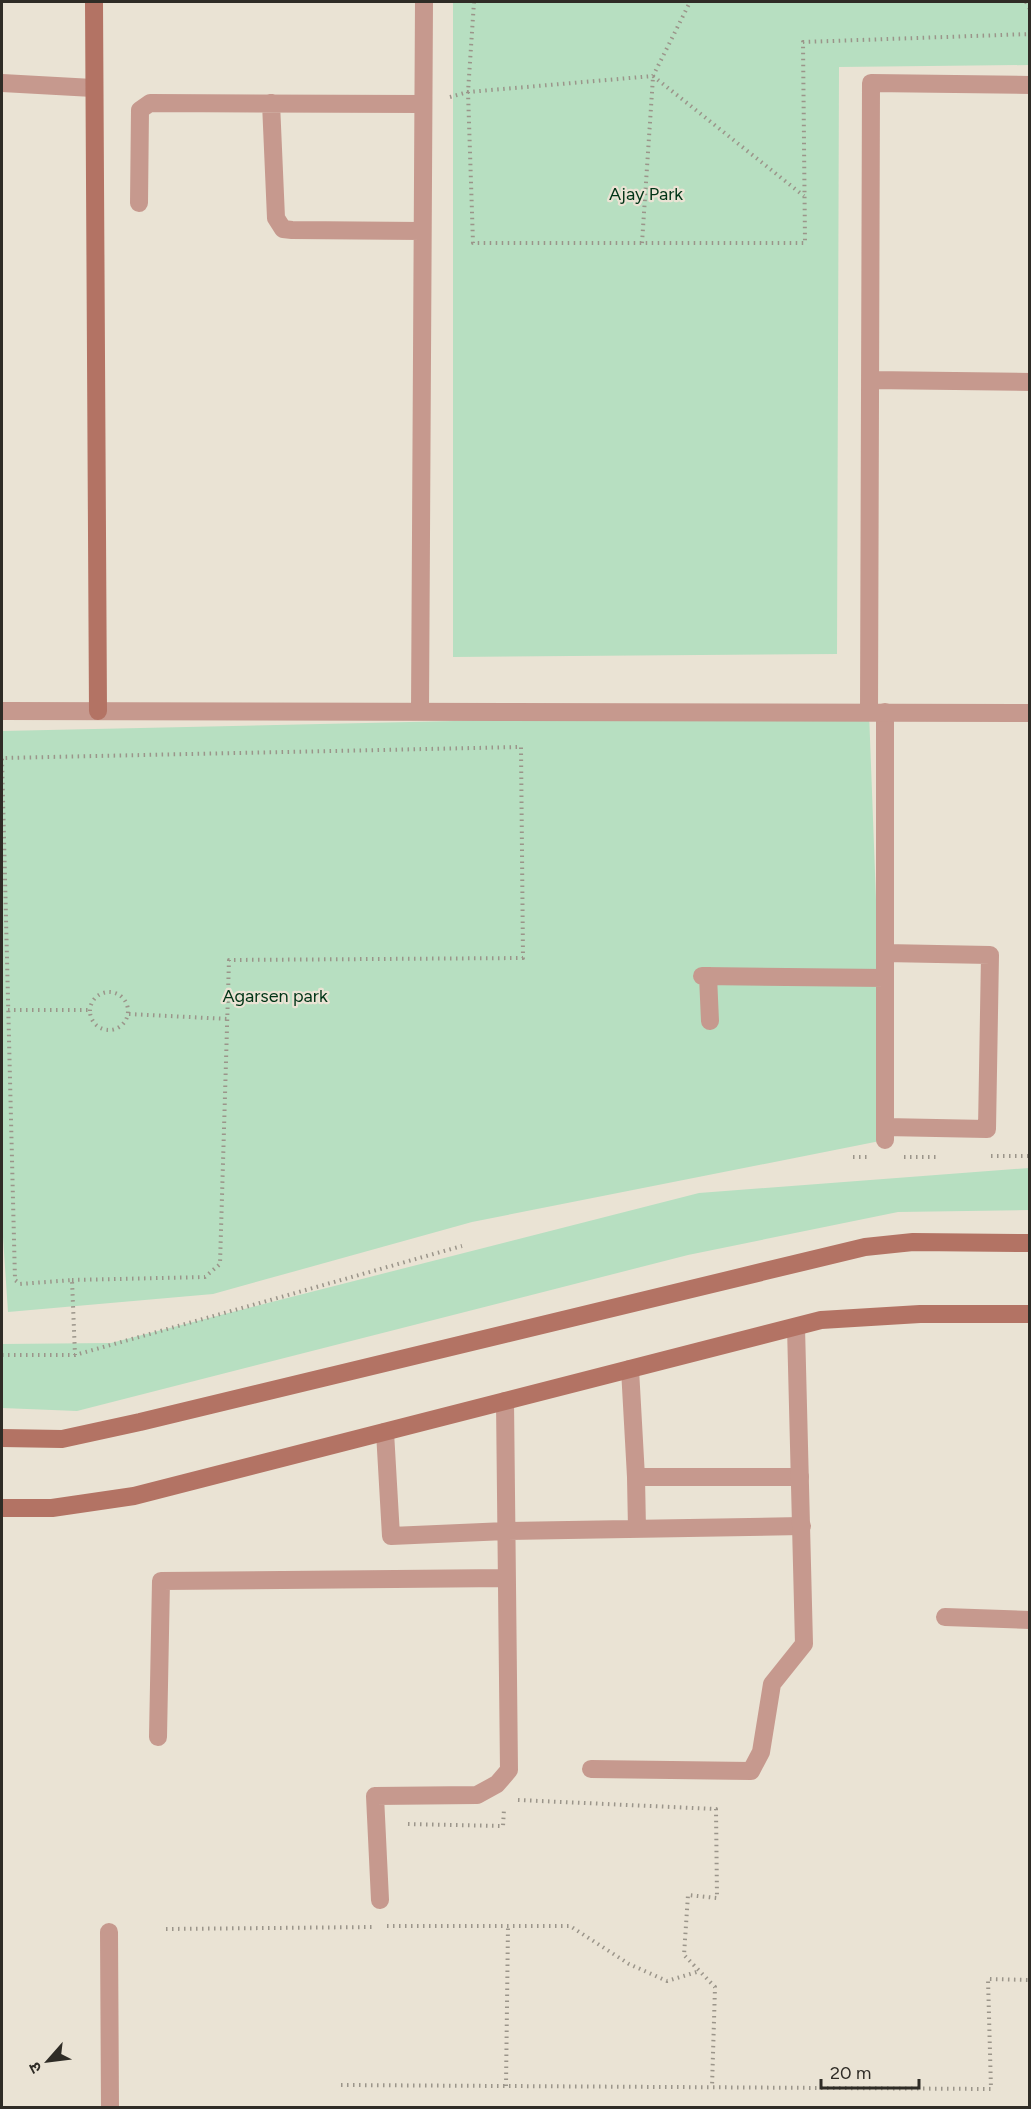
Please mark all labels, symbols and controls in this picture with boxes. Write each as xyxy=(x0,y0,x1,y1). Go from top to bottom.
park label: Ajay Park xyxy=(609,183,683,205)
park label: Agarsen park xyxy=(222,985,328,1007)
north arrow xyxy=(18,2031,78,2091)
scale bar xyxy=(821,2052,918,2090)
text: उ xyxy=(24,2059,46,2076)
text: 20 m xyxy=(830,2062,871,2084)

